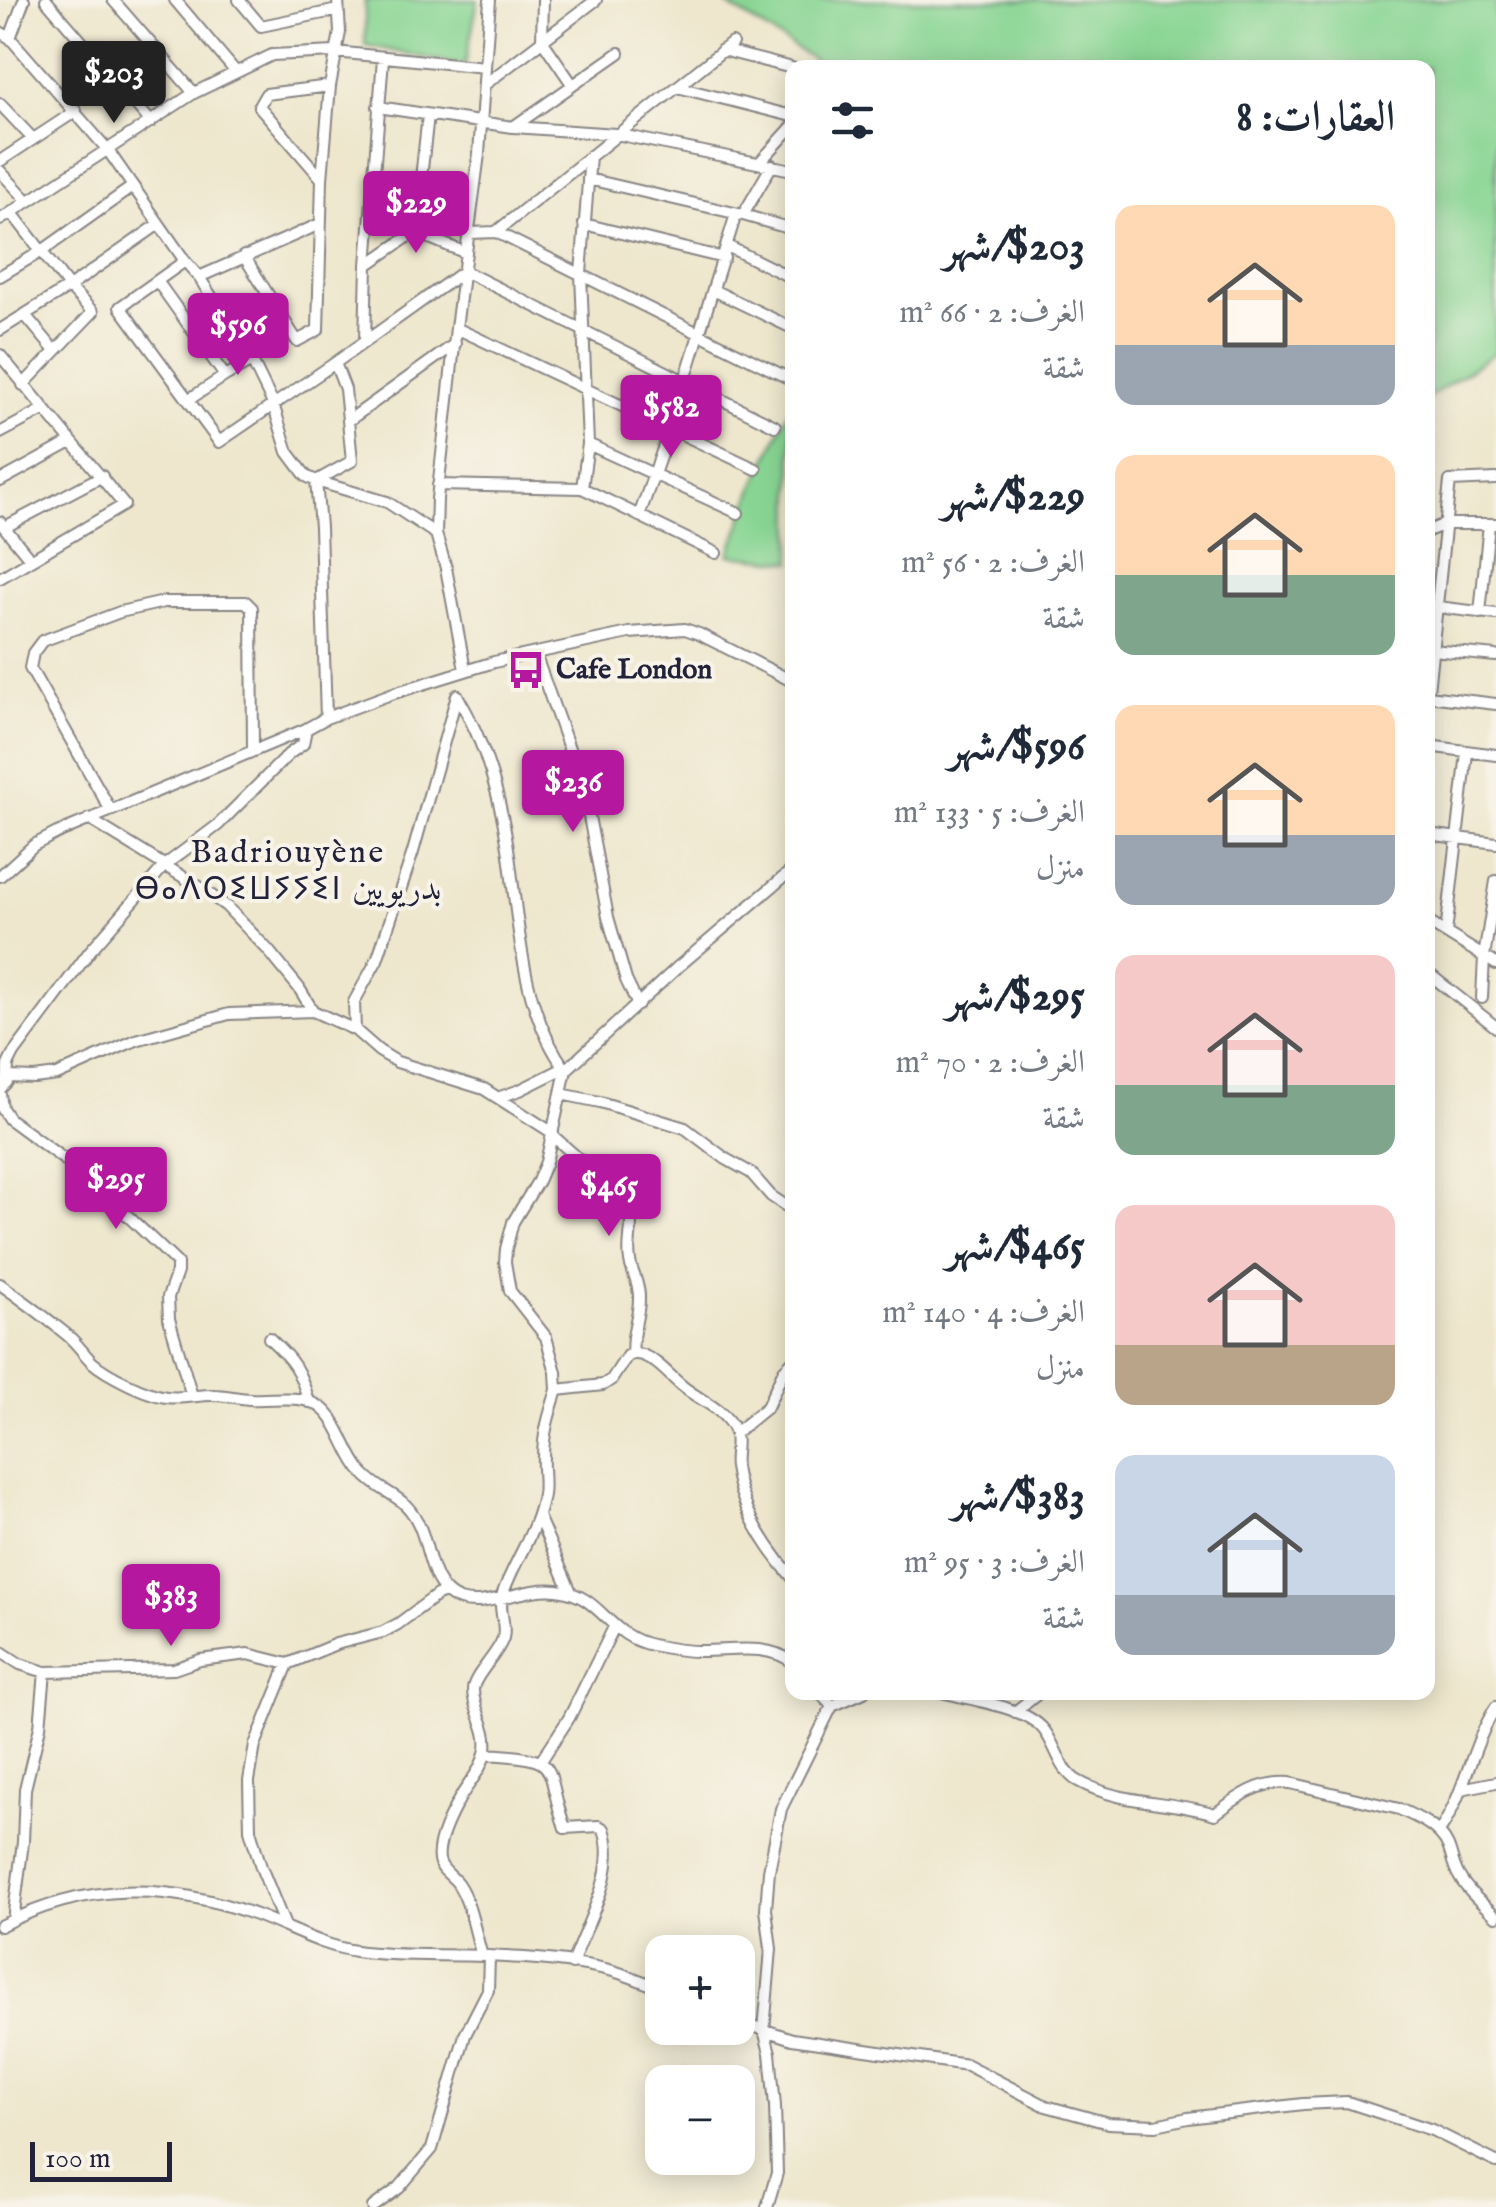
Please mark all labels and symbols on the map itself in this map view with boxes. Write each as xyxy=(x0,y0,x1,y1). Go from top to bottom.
pin: $203 xyxy=(55,41,173,126)
pin: $229 xyxy=(357,171,475,256)
pin: $596 xyxy=(179,293,297,378)
pin: $582 xyxy=(612,375,730,460)
bus stop icon: Cafe London xyxy=(505,649,547,691)
place label: Cafe London xyxy=(556,653,712,688)
pin: $236 xyxy=(514,750,632,835)
district label: Badriouyène ⴱⴰⴷⵔⵉⵡⵢⵢⵉⵏ بدريويين xyxy=(134,833,442,911)
pin: $295 xyxy=(57,1147,175,1232)
pin: $465 xyxy=(550,1154,668,1239)
pin: $383 xyxy=(112,1564,230,1649)
scale bar xyxy=(30,2137,172,2182)

